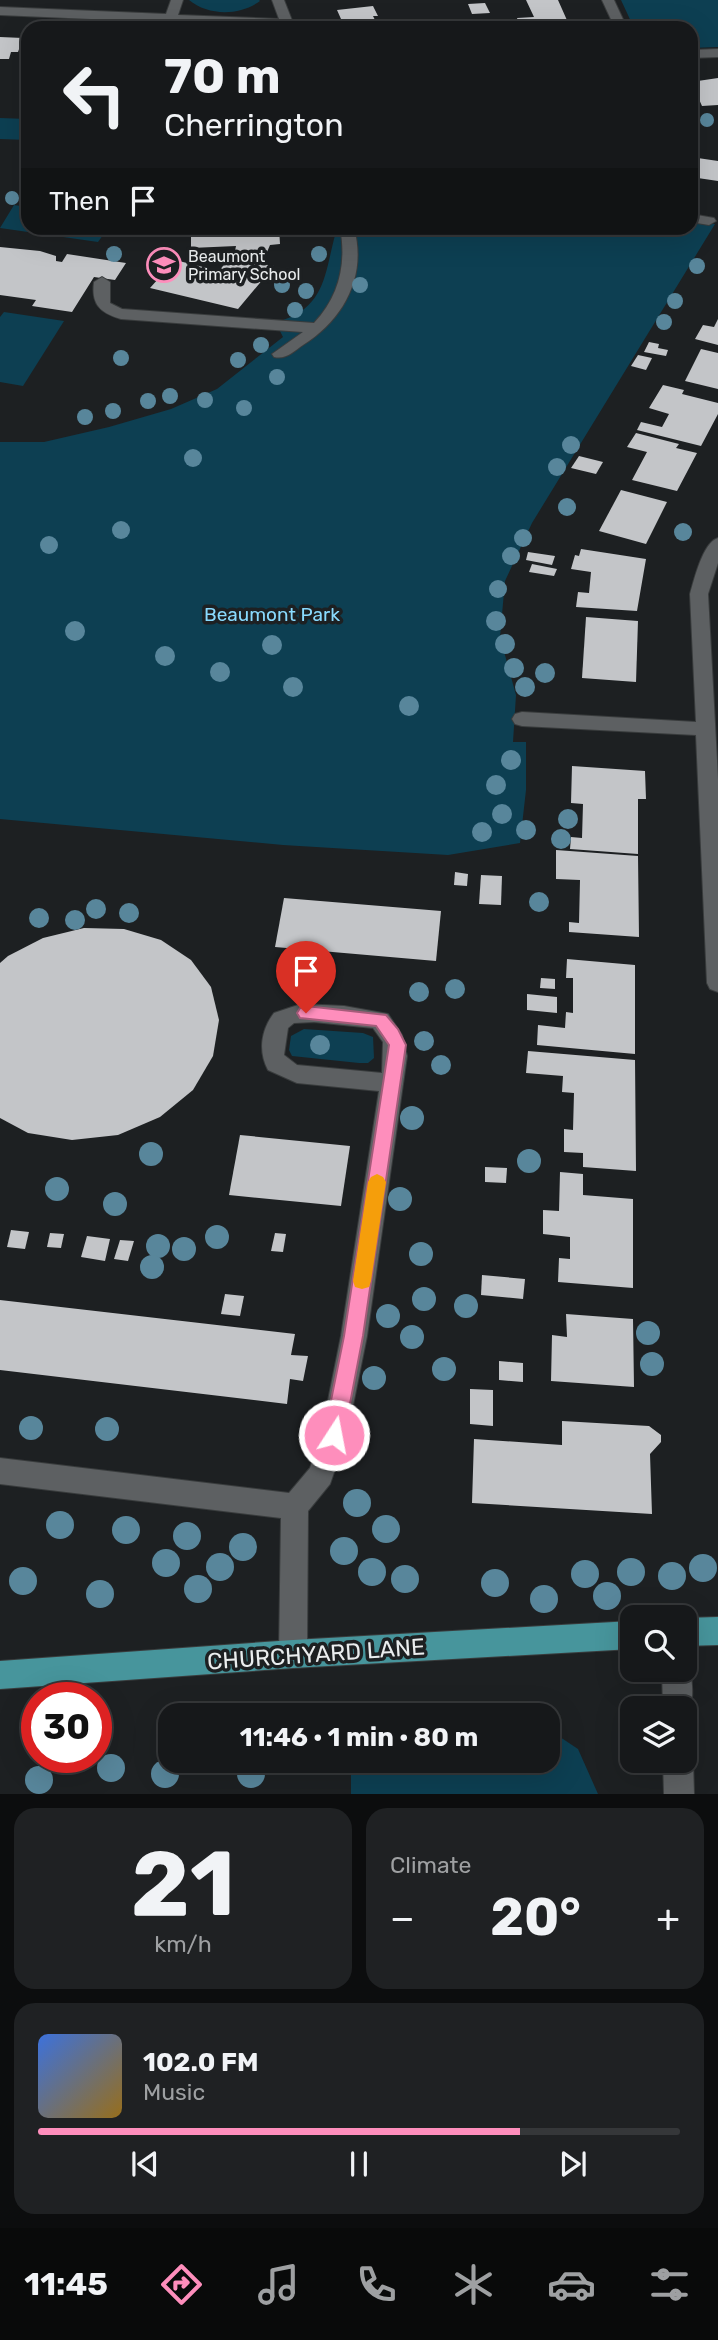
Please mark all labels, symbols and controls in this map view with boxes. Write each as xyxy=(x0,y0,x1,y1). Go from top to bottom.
text: 70 m xyxy=(164,47,281,105)
icon: left xyxy=(49,49,140,140)
text: Cherrington xyxy=(164,106,344,144)
icon: arrive xyxy=(124,182,162,220)
text: Then xyxy=(49,186,110,217)
school or university icon: Beaumont Primary School xyxy=(145,246,183,284)
place label: Beaumont Primary School xyxy=(188,247,300,284)
park label: Beaumont Park xyxy=(204,603,340,626)
pin xyxy=(276,941,336,1013)
icon: arrive xyxy=(287,952,325,990)
position arrow xyxy=(297,1398,371,1472)
map controls xyxy=(620,1605,697,1773)
button: search xyxy=(620,1605,697,1682)
street label: CHURCHYARD LANE xyxy=(206,1632,426,1676)
speed limit sign: 30 xyxy=(21,1682,112,1773)
button: layers xyxy=(620,1696,697,1773)
text: 11:46 · 1 min · 80 m xyxy=(240,1722,478,1753)
text: 21 xyxy=(131,1830,235,1938)
text: Climate xyxy=(390,1851,471,1879)
text: 20° xyxy=(490,1886,581,1948)
text: − xyxy=(390,1895,415,1941)
text: + xyxy=(656,1895,680,1941)
text: km/h xyxy=(154,1930,212,1958)
text: 102.0 FM xyxy=(143,2047,259,2078)
text: Music xyxy=(143,2078,205,2106)
icon: previous xyxy=(126,2145,164,2183)
icon: pause xyxy=(340,2145,378,2183)
icon: next xyxy=(554,2145,592,2183)
icon: directions xyxy=(157,2260,206,2309)
icon: music xyxy=(254,2260,303,2309)
icon: phone xyxy=(352,2260,401,2309)
icon: climate xyxy=(449,2260,498,2309)
icon: car xyxy=(547,2260,596,2309)
icon: filters xyxy=(645,2260,694,2309)
text: 11:45 xyxy=(24,2265,108,2303)

